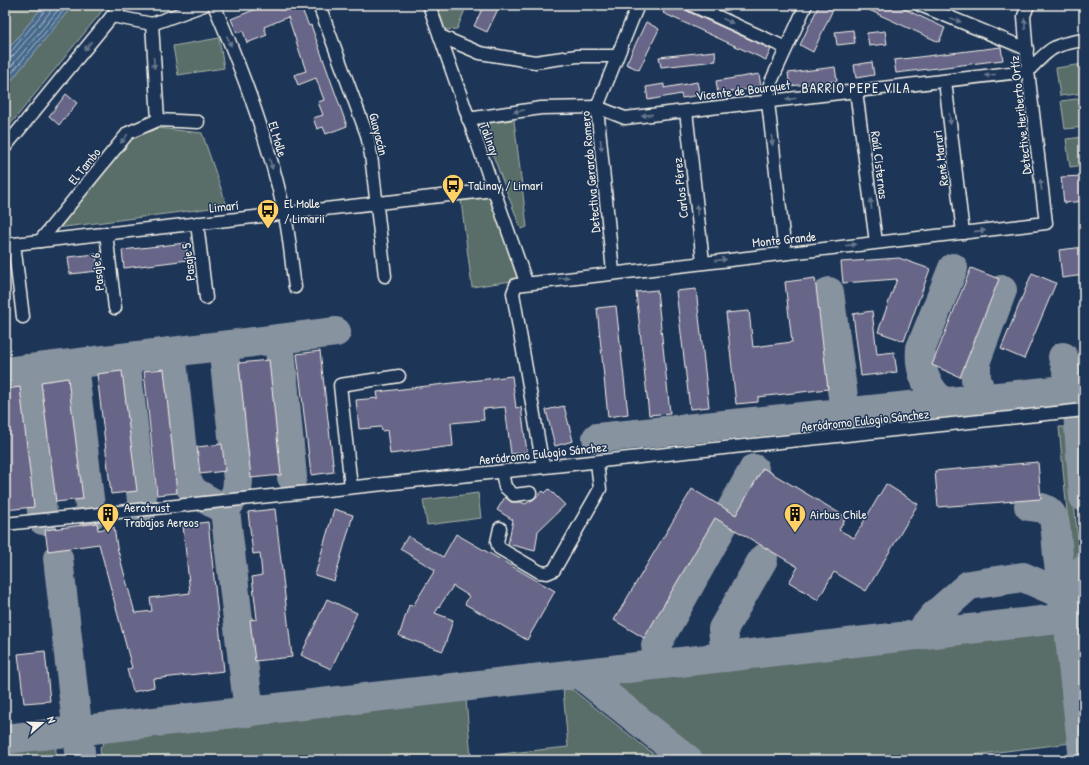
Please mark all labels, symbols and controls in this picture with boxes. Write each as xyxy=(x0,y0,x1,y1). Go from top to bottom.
one-way arrow xyxy=(951,17,963,23)
one-way arrow xyxy=(722,18,733,24)
one-way arrow xyxy=(1021,18,1028,30)
one-way arrow xyxy=(226,35,232,46)
one-way arrow xyxy=(83,40,92,51)
street label: Detective Heriberto Ortíz xyxy=(1005,54,1035,175)
one-way arrow xyxy=(151,57,158,69)
one-way arrow xyxy=(984,72,996,79)
street label: Vicente de Bourquet xyxy=(695,75,792,105)
district label: BARRIO PEPE VILA xyxy=(801,78,911,97)
one-way arrow xyxy=(785,96,797,102)
one-way arrow xyxy=(513,108,525,114)
street label: Detectiva Gerardo Romero xyxy=(576,110,604,234)
street label: Guayacán xyxy=(365,111,393,157)
one-way arrow xyxy=(641,112,653,119)
one-way arrow xyxy=(946,113,953,125)
street label: El Molle xyxy=(264,119,292,159)
street label: Talinay xyxy=(476,120,504,159)
street label: René Maruri xyxy=(928,129,952,187)
street label: Raúl Cisternas xyxy=(867,130,893,200)
one-way arrow xyxy=(120,133,128,144)
one-way arrow xyxy=(769,134,776,146)
one-way arrow xyxy=(597,139,604,152)
street label: El Tambo xyxy=(64,144,104,188)
street label: Carlos Pérez xyxy=(668,156,692,219)
one-way arrow xyxy=(269,157,275,170)
bus stop icon: Talinay / Limarí xyxy=(440,172,466,205)
place label: Talinay / Limarí xyxy=(468,176,543,194)
one-way arrow xyxy=(1038,178,1045,191)
place label: El Molle / Limarií xyxy=(284,194,325,227)
street label: Limarí xyxy=(208,195,240,216)
bus stop icon: El Molle / Limarií xyxy=(255,197,281,230)
one-way arrow xyxy=(868,198,874,210)
one-way arrow xyxy=(693,203,700,216)
street label: Monte Grande xyxy=(751,227,817,251)
one-way arrow xyxy=(974,228,986,234)
street label: Pasaje 5 xyxy=(177,241,199,282)
one-way arrow xyxy=(844,242,857,249)
street label: Pasaje 6 xyxy=(86,252,108,292)
one-way arrow xyxy=(715,257,727,263)
one-way arrow xyxy=(558,275,570,281)
street label: Aeródromo Eulogio Sánchez xyxy=(800,404,930,436)
street label: Aeródromo Eulogio Sánchez xyxy=(478,437,608,469)
place label: Aerotrust Trabajos Aereos xyxy=(124,498,199,531)
building icon: Aerotrust Trabajos Aereos xyxy=(95,501,121,534)
building icon: Airbus Chile xyxy=(782,501,808,534)
place label: Airbus Chile xyxy=(810,505,867,523)
north arrow xyxy=(22,703,62,743)
text: N xyxy=(44,714,59,725)

